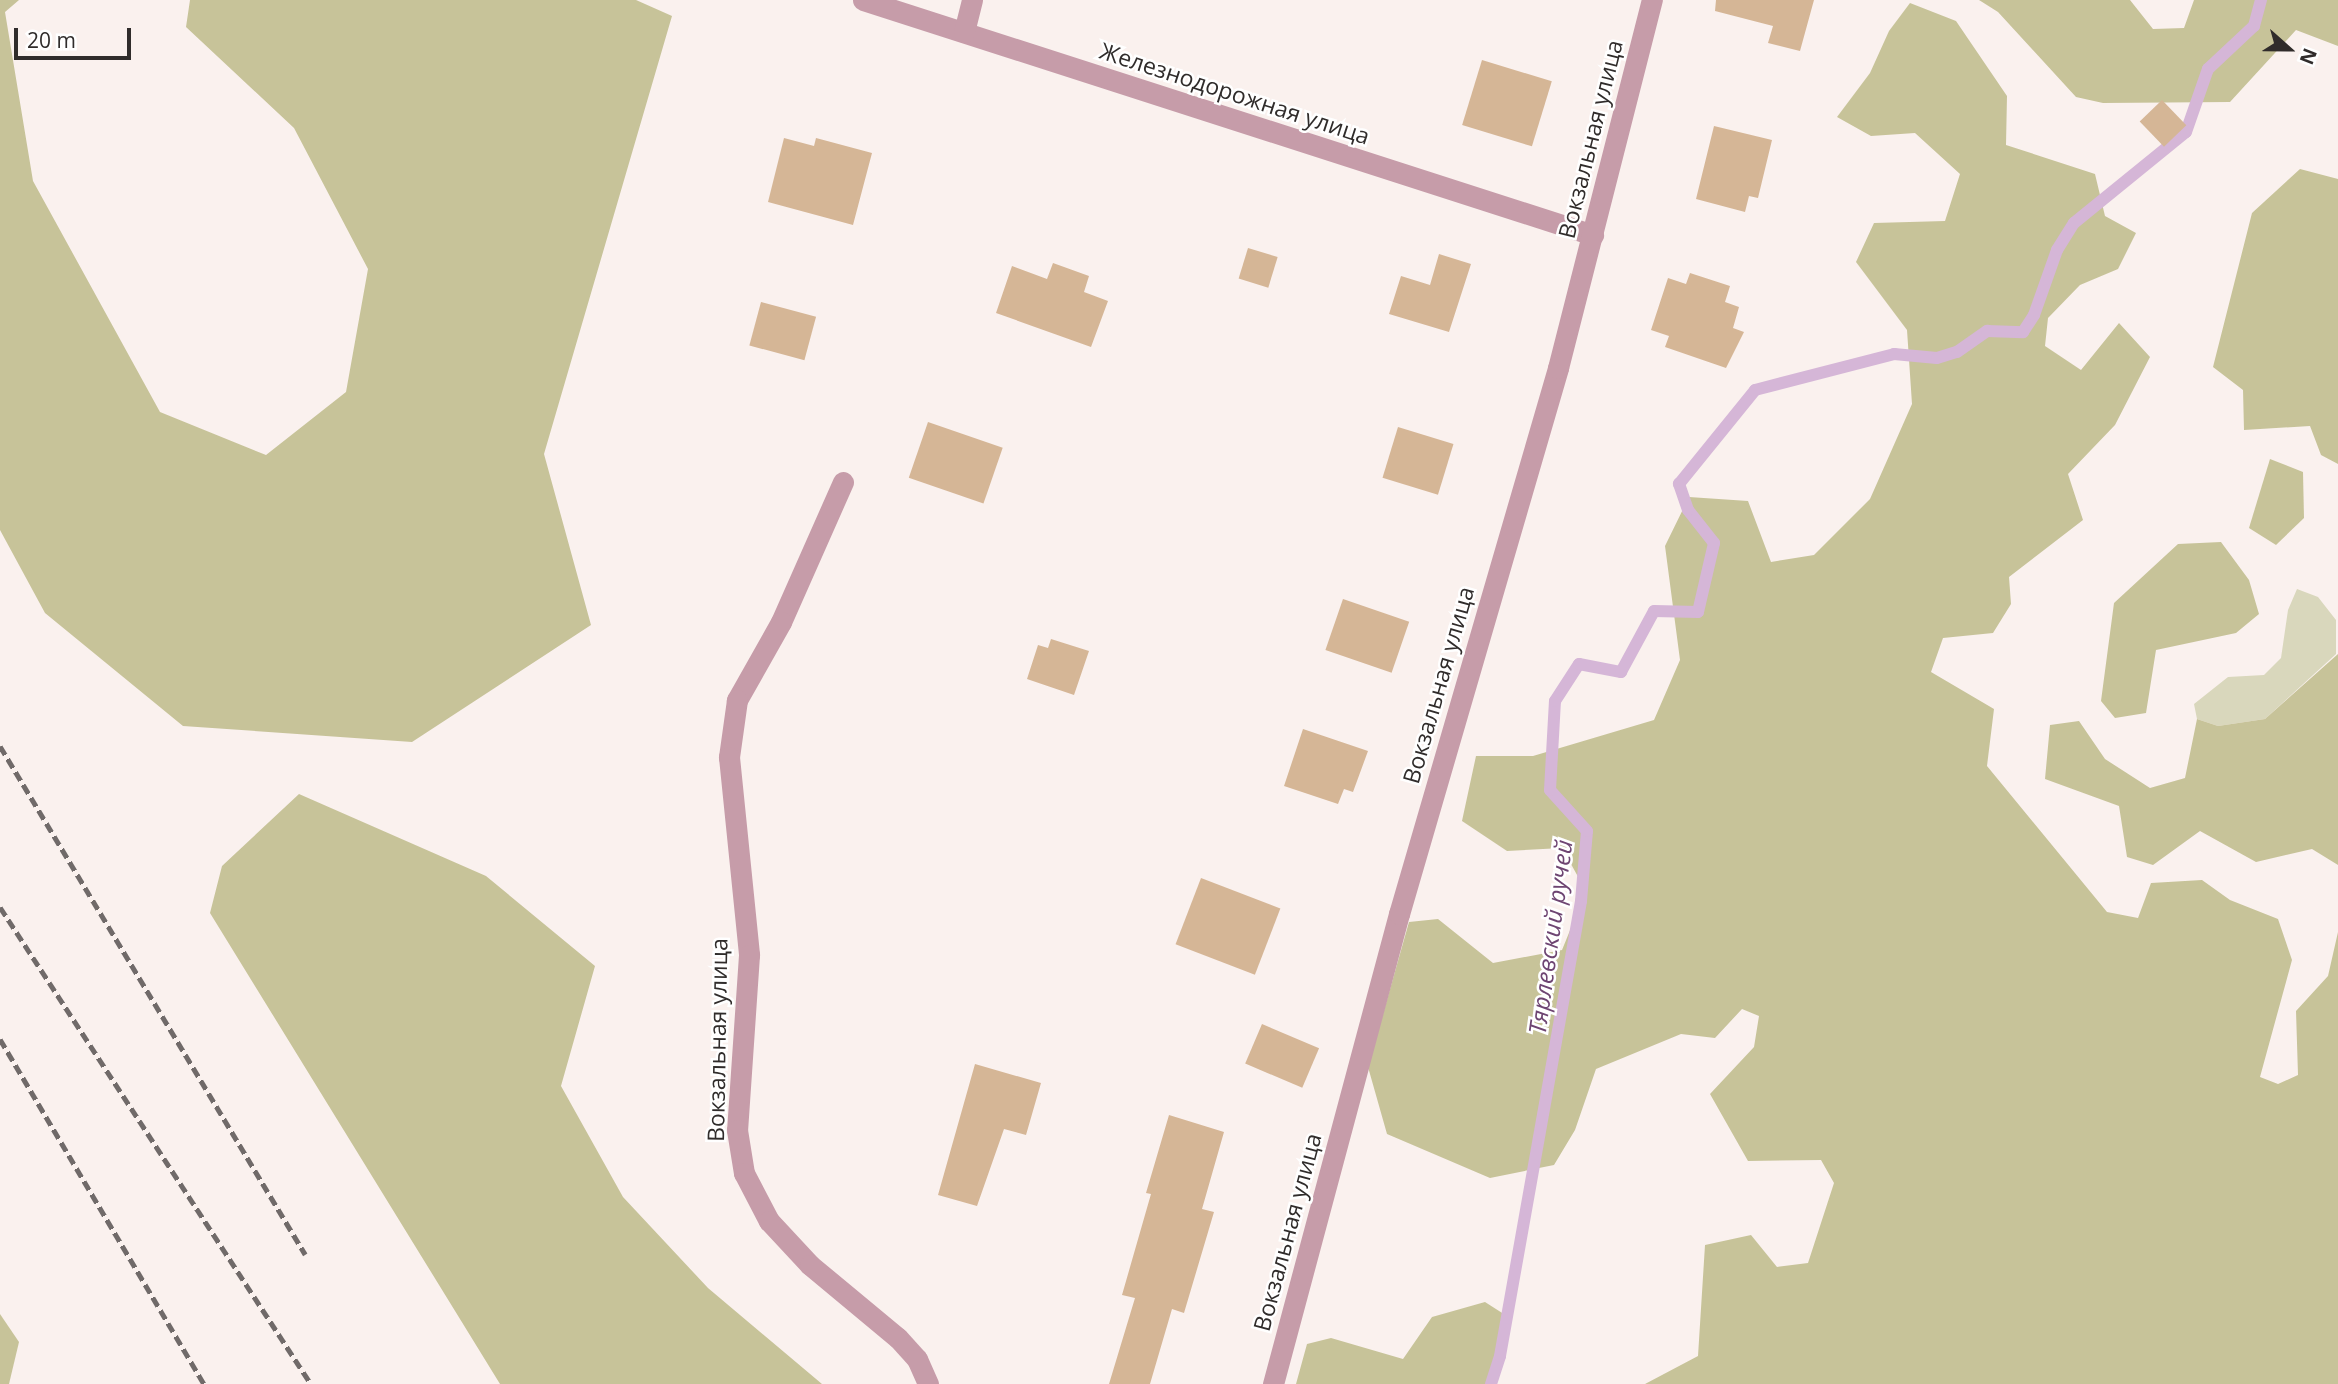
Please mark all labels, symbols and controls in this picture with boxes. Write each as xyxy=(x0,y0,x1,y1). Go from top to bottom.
scale bar xyxy=(18,14,135,58)
north arrow xyxy=(2254,14,2324,84)
text: 20 m xyxy=(27,26,76,54)
street label: Железнодорожная улица xyxy=(1097,36,1373,150)
street label: Вокзальная улица xyxy=(1552,37,1628,241)
text: N xyxy=(2294,45,2324,68)
street label: Вокзальная улица xyxy=(1397,583,1479,787)
water label: Тярлевский ручей xyxy=(1522,838,1578,1036)
street label: Вокзальная улица xyxy=(701,938,733,1142)
street label: Вокзальная улица xyxy=(1247,1130,1327,1334)

